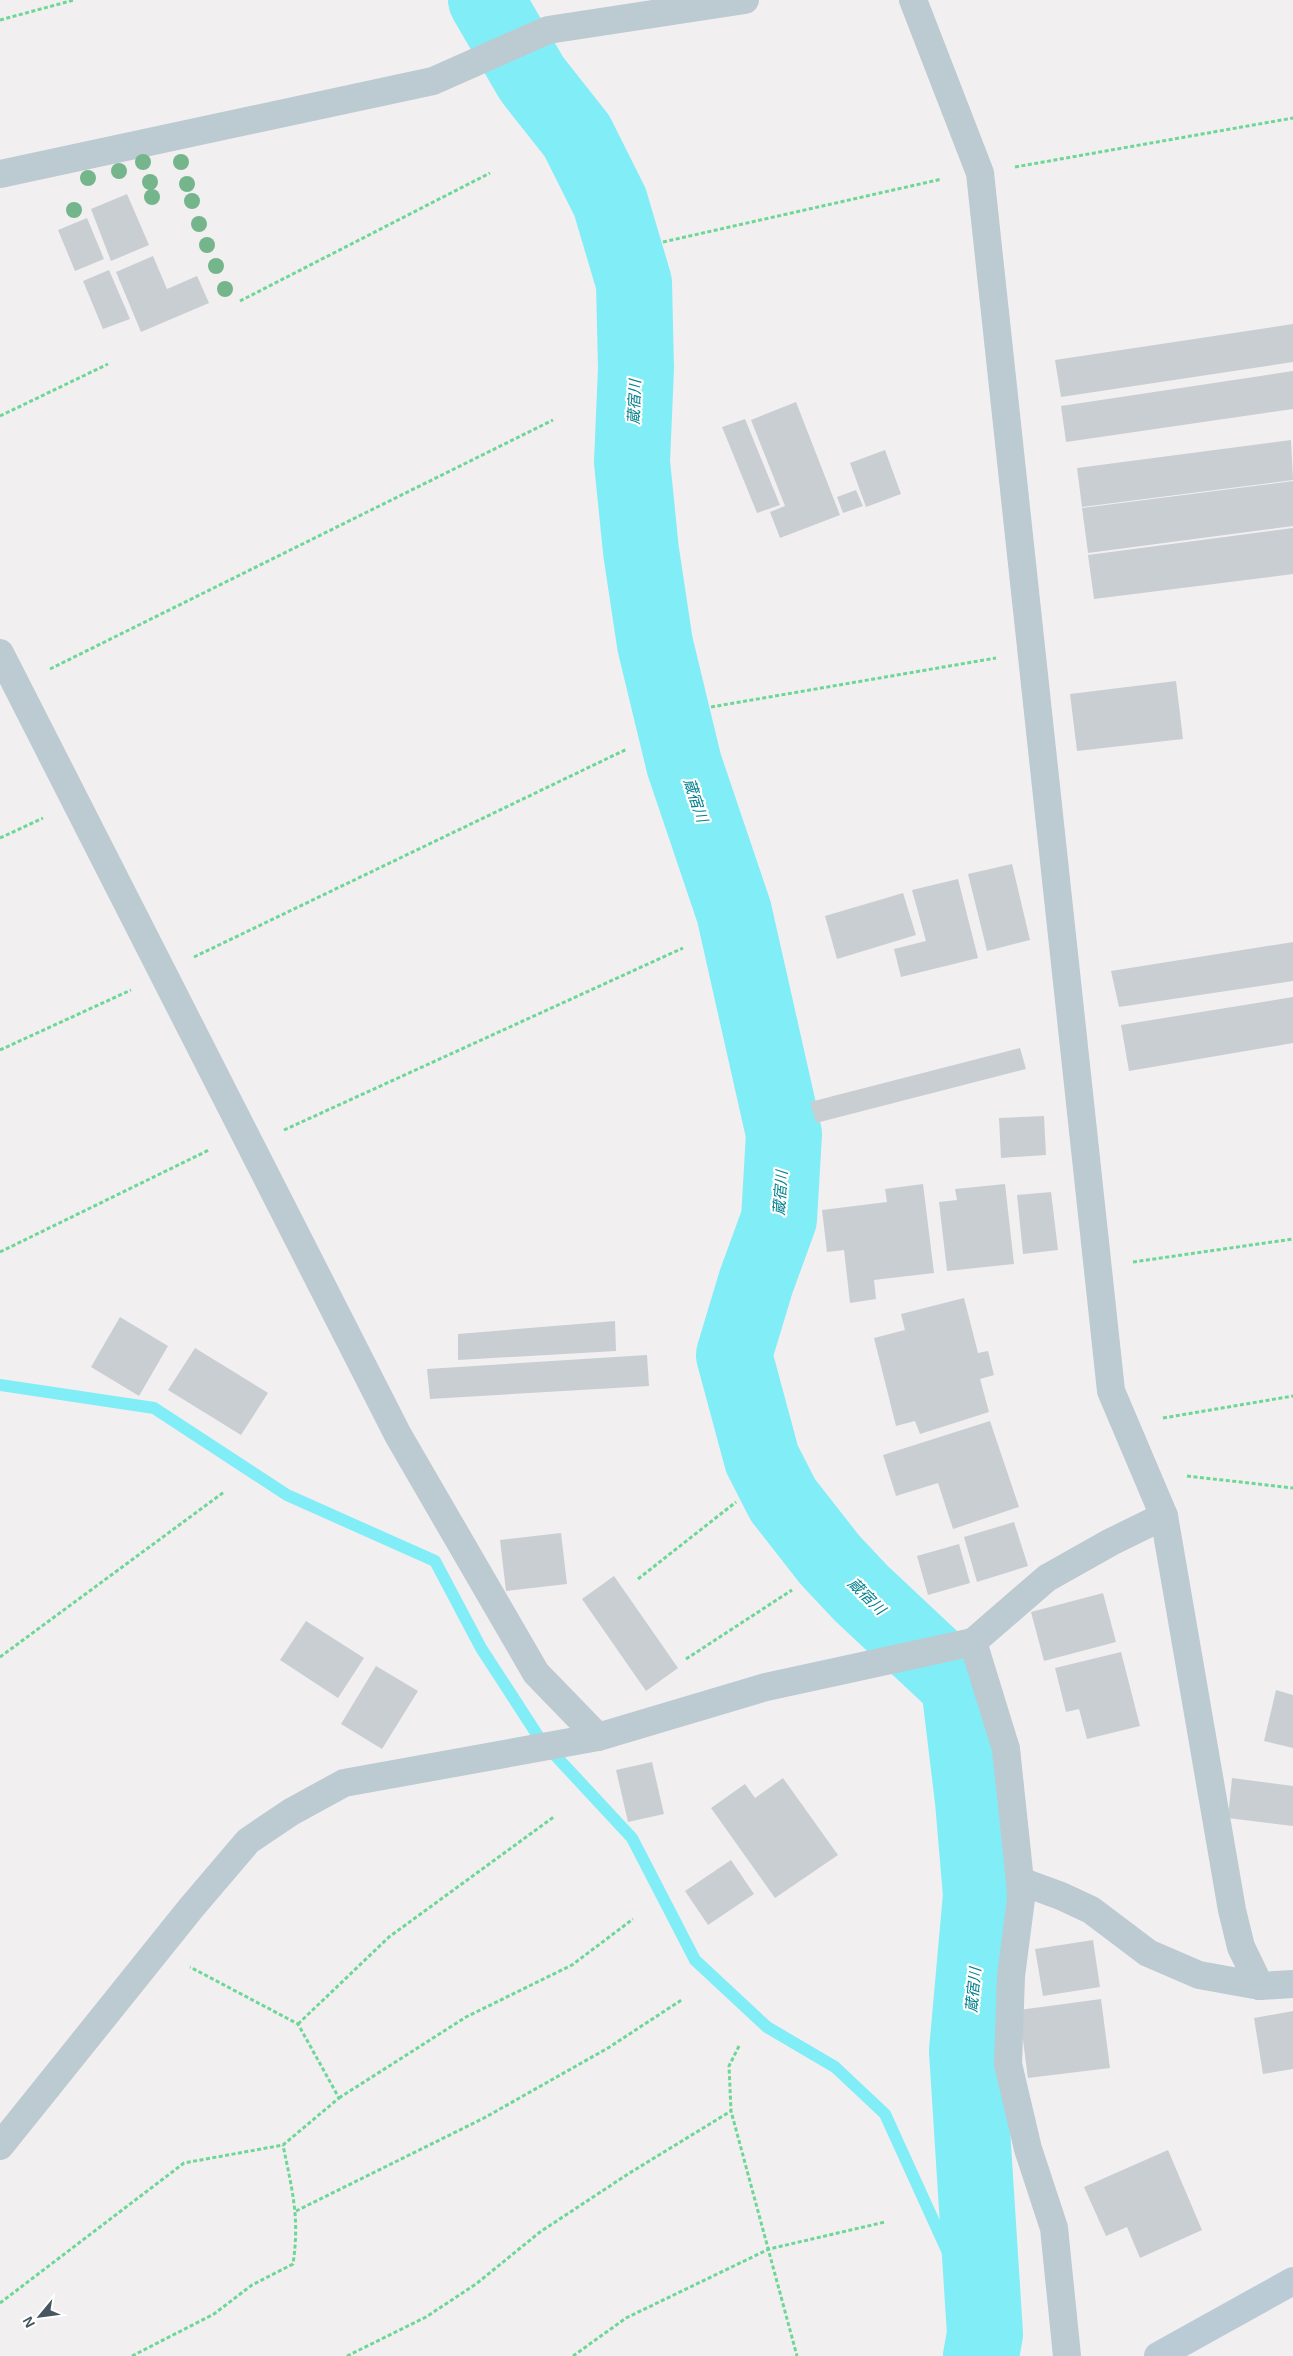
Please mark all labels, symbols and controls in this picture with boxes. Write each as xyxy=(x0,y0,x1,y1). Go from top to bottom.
water label: 蔵宿川 xyxy=(625,377,643,425)
water label: 蔵宿川 xyxy=(681,776,712,826)
water label: 蔵宿川 xyxy=(770,1168,790,1216)
water label: 蔵宿川 xyxy=(845,1574,891,1619)
water label: 蔵宿川 xyxy=(963,1965,984,2013)
north arrow xyxy=(15,2291,65,2341)
text: N xyxy=(19,2314,38,2331)

